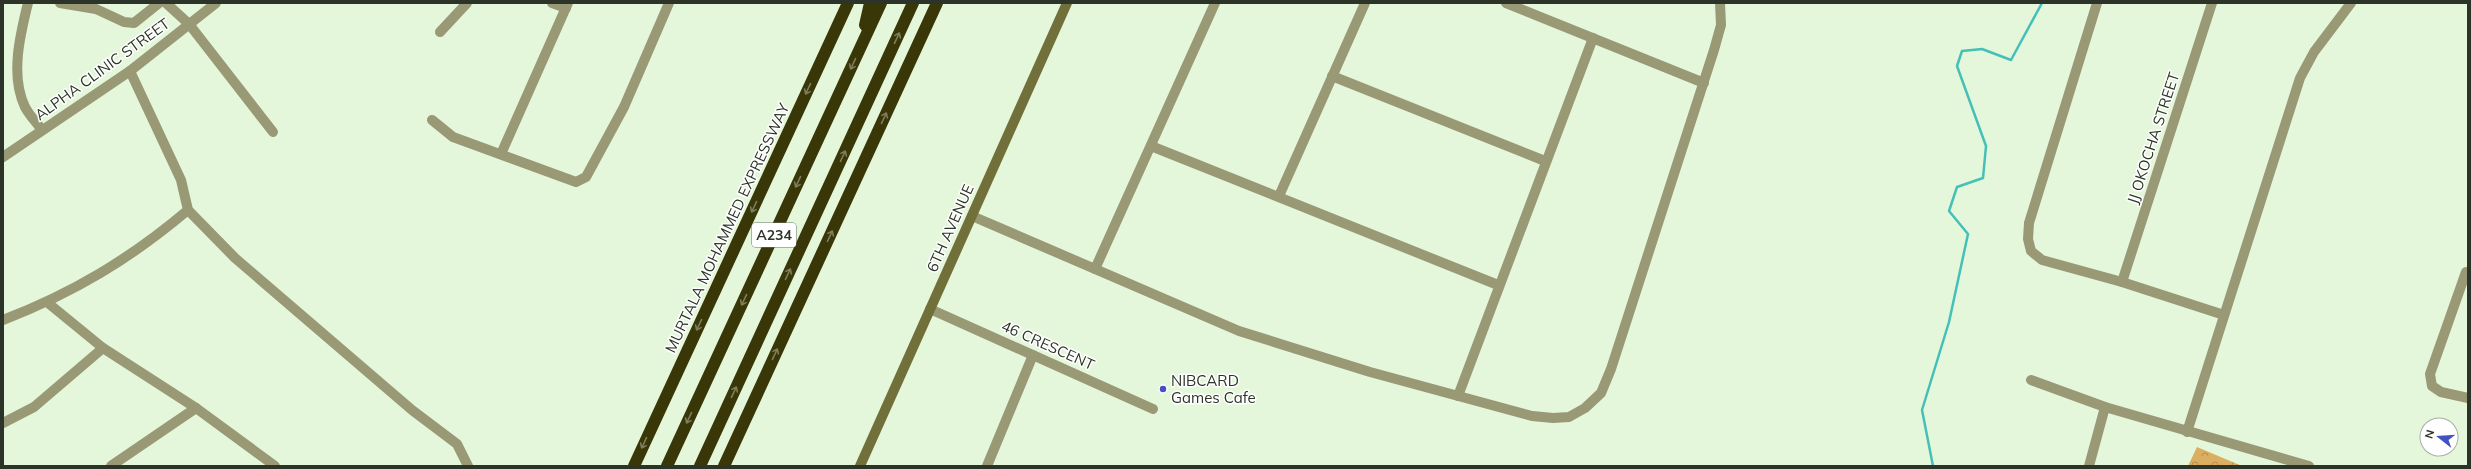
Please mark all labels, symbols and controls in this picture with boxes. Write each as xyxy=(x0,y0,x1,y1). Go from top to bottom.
street label: ALPHA CLINIC STREET xyxy=(31,14,173,124)
one-way arrow xyxy=(894,33,901,45)
one-way arrow xyxy=(849,57,856,69)
street label: JJ OKOCHA STREET xyxy=(2123,70,2183,206)
one-way arrow xyxy=(804,83,811,95)
street label: MURTALA MOHAMMED EXPRESSWAY xyxy=(661,99,794,356)
one-way arrow xyxy=(881,112,888,124)
one-way arrow xyxy=(840,151,847,163)
one-way arrow xyxy=(794,175,801,187)
street label: 6TH AVENUE xyxy=(922,181,978,275)
one-way arrow xyxy=(750,201,757,213)
road number: A234 xyxy=(752,223,796,247)
one-way arrow xyxy=(827,231,834,243)
one-way arrow xyxy=(785,269,792,281)
one-way arrow xyxy=(740,293,747,305)
street label: 46 CRESCENT xyxy=(998,316,1098,374)
one-way arrow xyxy=(695,319,702,331)
one-way arrow xyxy=(772,349,779,361)
place label: NIBCARD Games Cafe xyxy=(1171,371,1256,407)
marker: NIBCARD Games Cafe xyxy=(1158,384,1168,394)
one-way arrow xyxy=(731,387,738,399)
one-way arrow xyxy=(685,411,692,423)
north arrow xyxy=(2419,417,2459,457)
text: N xyxy=(2422,428,2437,440)
one-way arrow xyxy=(640,437,648,449)

